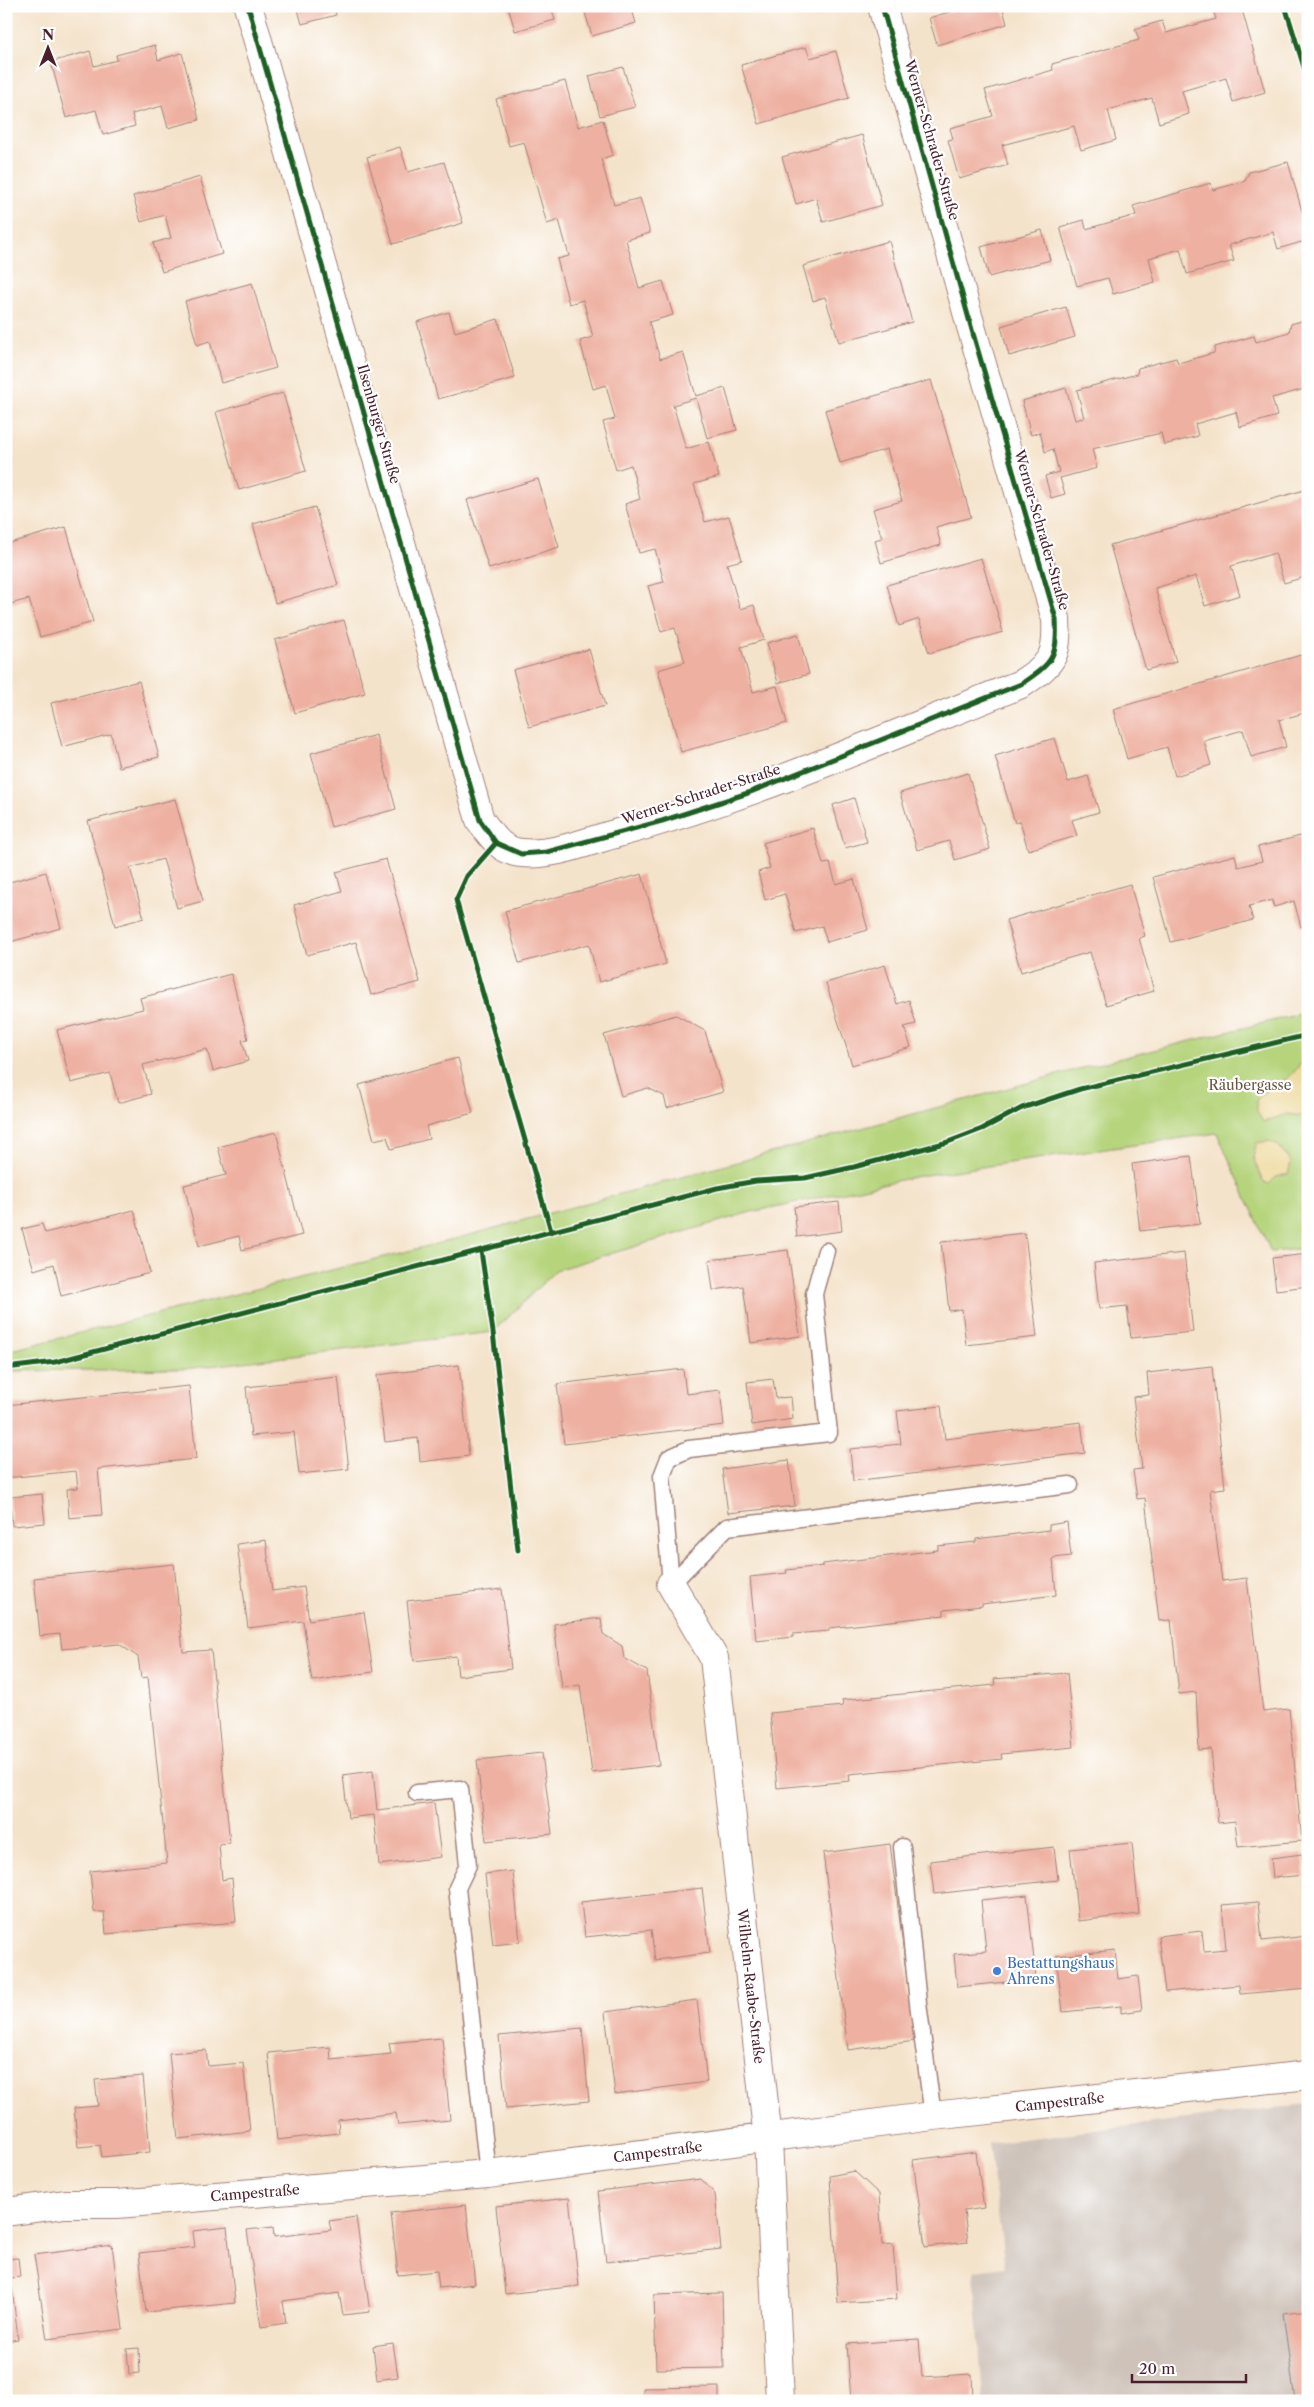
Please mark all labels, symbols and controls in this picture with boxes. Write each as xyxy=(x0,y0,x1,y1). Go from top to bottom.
north arrow xyxy=(22,22,72,72)
text: N xyxy=(42,26,54,44)
street label: Werner-Schrader-Straße xyxy=(900,57,964,223)
street label: Ilsenburger Straße xyxy=(353,362,405,486)
street label: Werner-Schrader-Straße xyxy=(1010,447,1074,613)
street label: Werner-Schrader-Straße xyxy=(618,760,783,829)
park label: Räubergasse xyxy=(1208,1076,1292,1094)
street label: Wilhelm-Raabe-Straße xyxy=(733,1907,769,2065)
place label: Bestattungshaus Ahrens xyxy=(1006,1954,1115,1988)
marker: Bestattungshaus Ahrens xyxy=(991,1965,1003,1977)
street label: Campestraße xyxy=(1014,2088,1105,2116)
street label: Campestraße xyxy=(612,2137,704,2167)
street label: Campestraße xyxy=(210,2180,300,2205)
scale bar xyxy=(1132,2352,1245,2384)
text: 20 m xyxy=(1139,2359,1175,2378)

